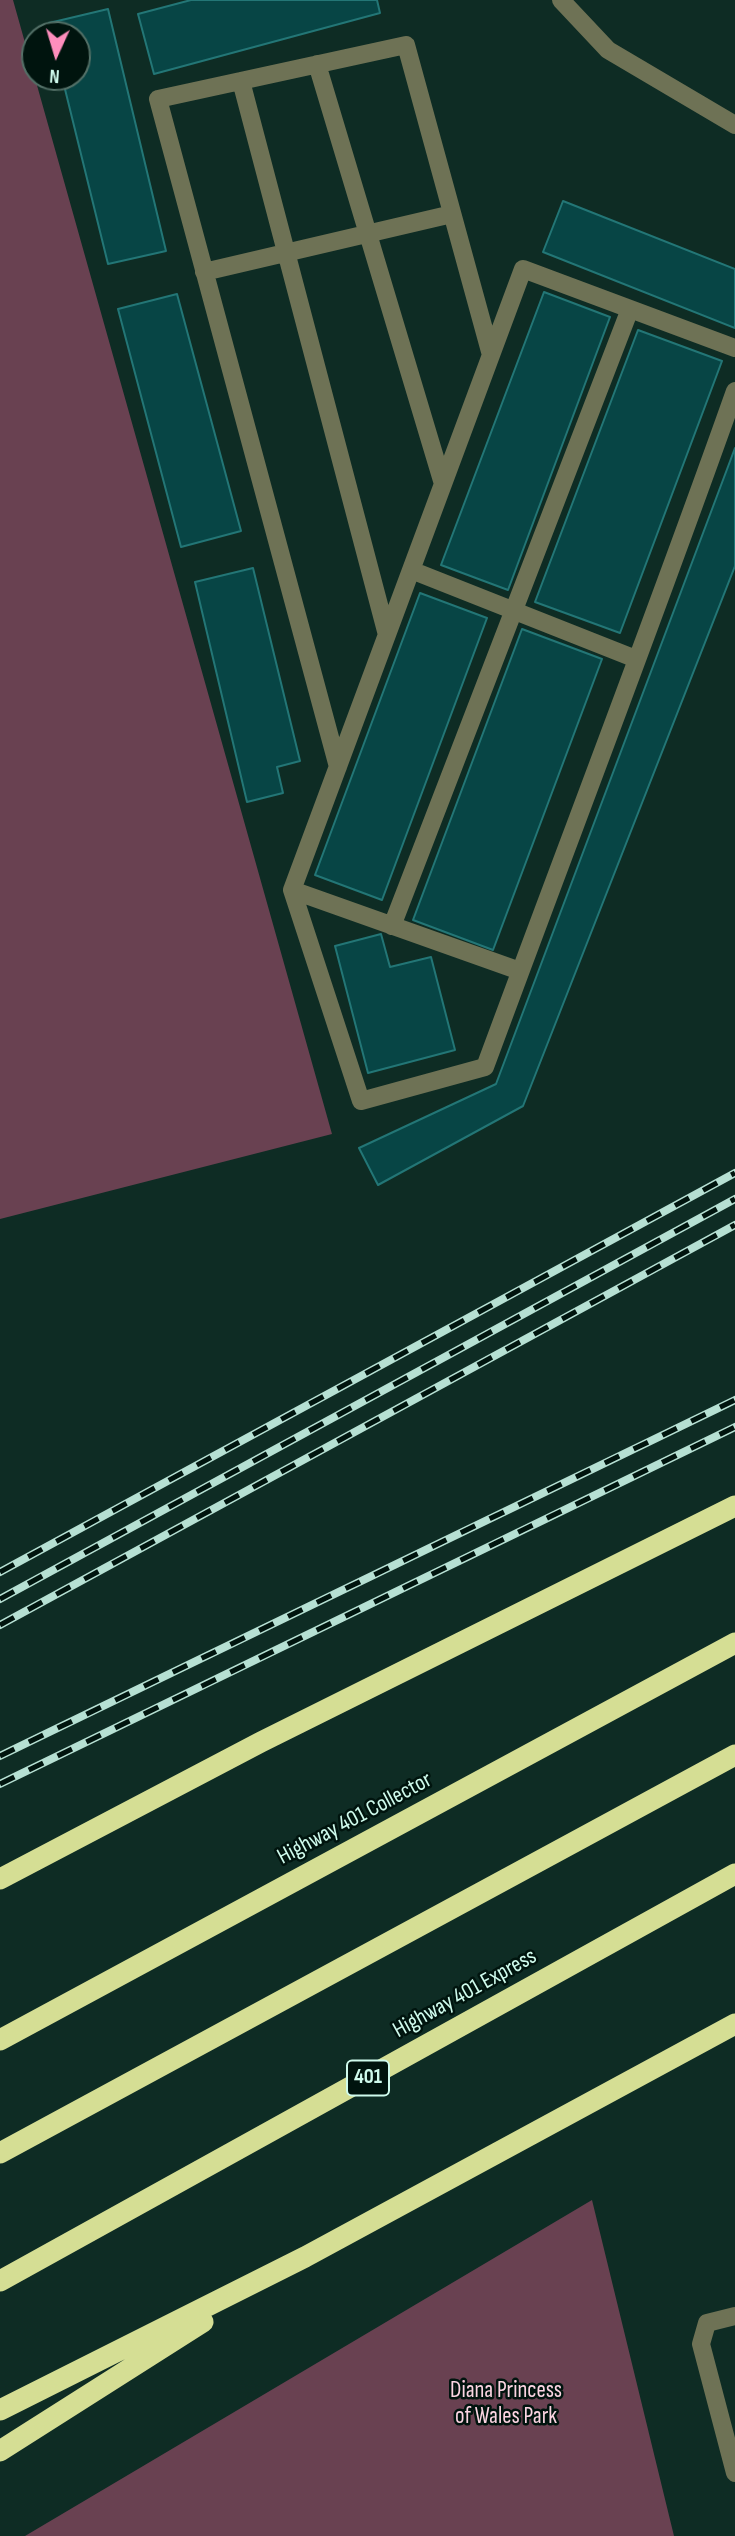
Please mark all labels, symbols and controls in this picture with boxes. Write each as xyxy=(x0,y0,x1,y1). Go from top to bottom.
north arrow xyxy=(21,21,91,91)
text: N xyxy=(49,64,61,87)
street label: Highway 401 Collector xyxy=(273,1767,437,1871)
street label: Highway 401 Express xyxy=(388,1943,542,2045)
road number: 401 xyxy=(347,2060,389,2096)
park label: Diana Princess of Wales Park xyxy=(450,2377,562,2431)

